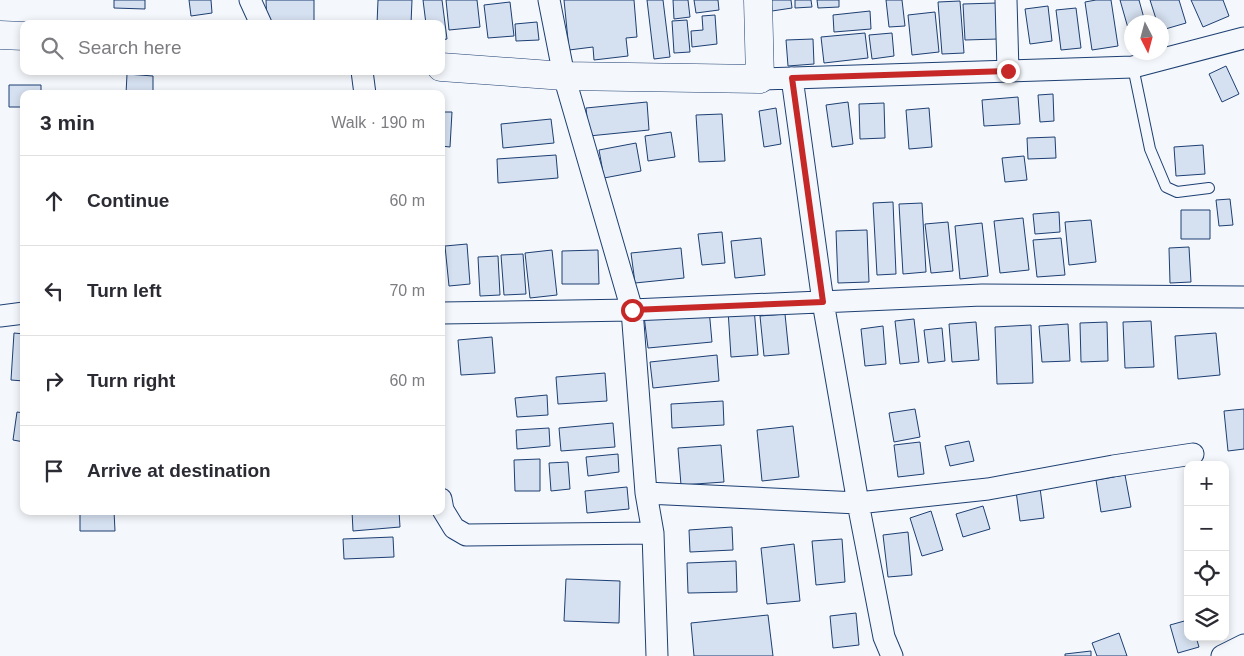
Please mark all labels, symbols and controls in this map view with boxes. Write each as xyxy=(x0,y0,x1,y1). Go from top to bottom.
north arrow xyxy=(1124,15,1169,60)
search box xyxy=(20,20,445,75)
icon: search xyxy=(38,34,66,62)
text: Search here xyxy=(78,37,182,58)
route end xyxy=(997,60,1020,83)
text: 3 min xyxy=(40,111,95,134)
text: Walk · 190 m xyxy=(331,114,425,131)
icon: ahead xyxy=(40,187,68,215)
text: Continue xyxy=(87,190,169,211)
text: 60 m xyxy=(389,192,425,209)
icon: left xyxy=(40,277,68,305)
text: Turn left xyxy=(87,280,162,301)
text: 70 m xyxy=(389,282,425,299)
route start xyxy=(621,299,644,322)
icon: right xyxy=(40,367,68,395)
text: Turn right xyxy=(87,370,175,391)
text: 60 m xyxy=(389,372,425,389)
icon: arrive xyxy=(40,457,68,485)
text: Arrive at destination xyxy=(87,460,271,481)
map controls xyxy=(1184,461,1229,641)
button: + xyxy=(1184,461,1229,506)
button: − xyxy=(1184,506,1229,551)
button: locate xyxy=(1184,551,1229,596)
button: layers xyxy=(1184,596,1229,641)

